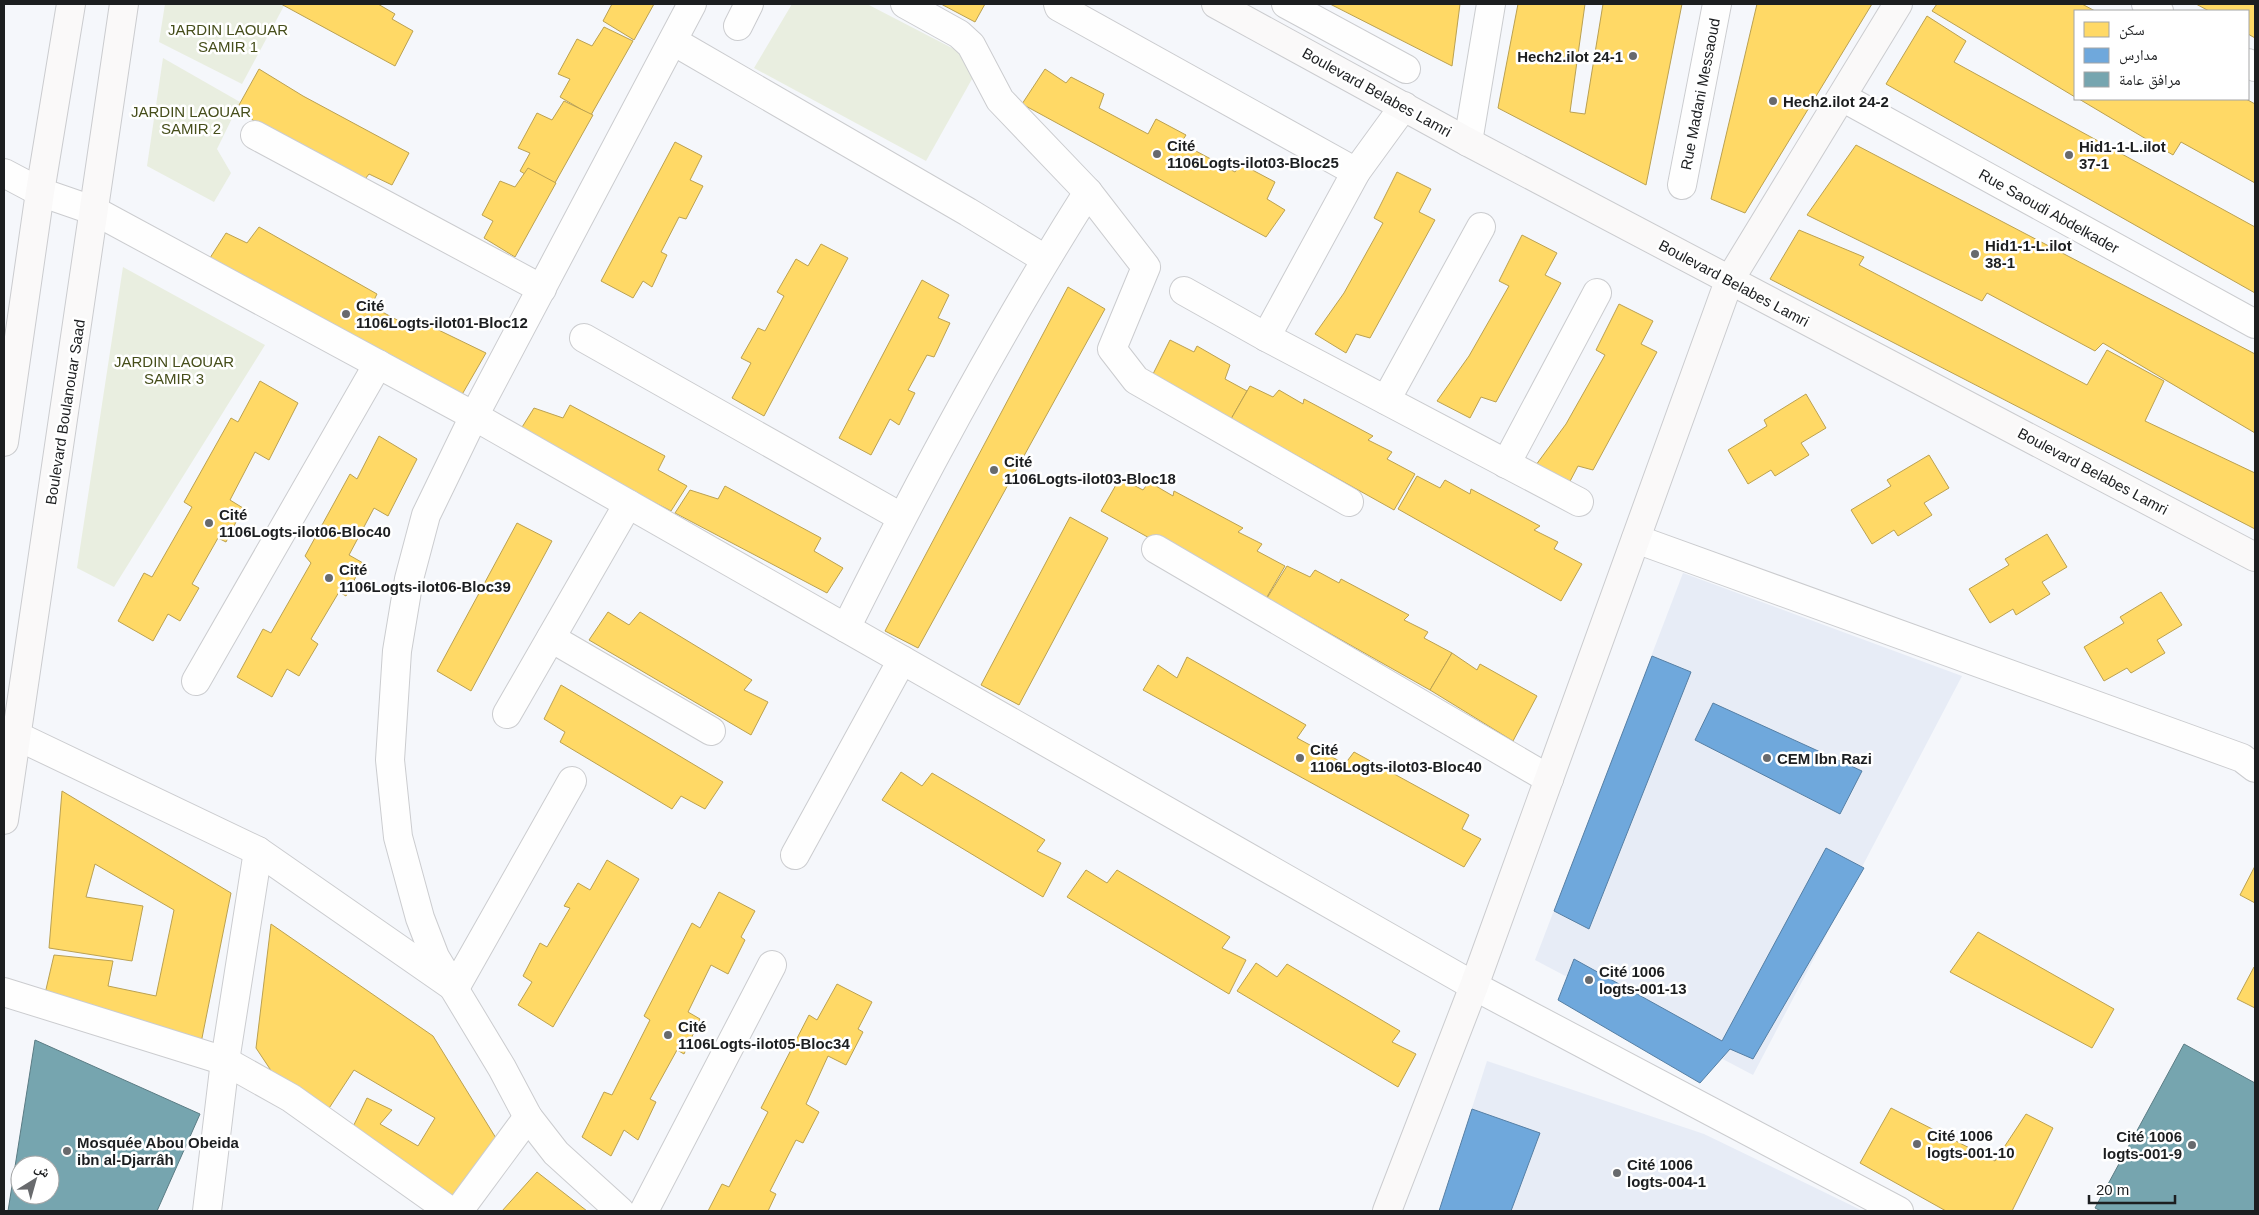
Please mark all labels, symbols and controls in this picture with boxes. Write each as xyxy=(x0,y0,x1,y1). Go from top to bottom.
legend xyxy=(2074,10,2249,100)
street label: Rue Madani Messaoud xyxy=(1677,17,1723,171)
park label: JARDIN LAOUAR SAMIR 1 xyxy=(168,21,288,55)
text: سكن xyxy=(2119,21,2145,40)
street label: Boulevard Belabes Lamri xyxy=(1300,44,1454,140)
text: مدارس xyxy=(2119,46,2158,65)
place label: Hech2.ilot 24-1 xyxy=(1517,48,1623,65)
marker: Hech2.ilot 24-1 xyxy=(1627,50,1639,62)
text: مرافق عامة xyxy=(2119,71,2181,90)
place label: Hech2.ilot 24-2 xyxy=(1783,93,1889,110)
marker: Hech2.ilot 24-2 xyxy=(1767,95,1779,107)
park label: JARDIN LAOUAR SAMIR 2 xyxy=(131,103,251,137)
place label: Cité 1106Logts-ilot03-Bloc25 xyxy=(1167,137,1339,171)
place label: Hid1-1-L.ilot 37-1 xyxy=(2079,138,2166,172)
marker: Cité 1106Logts-ilot03-Bloc25 xyxy=(1151,148,1163,160)
marker: Hid1-1-L.ilot 37-1 xyxy=(2063,149,2075,161)
street label: Rue Saoudi Abdelkader xyxy=(1976,165,2122,257)
street label: Boulevard Belabes Lamri xyxy=(1656,236,1812,330)
place label: Hid1-1-L.ilot 38-1 xyxy=(1985,237,2072,271)
marker: Hid1-1-L.ilot 38-1 xyxy=(1969,248,1981,260)
place label: Cité 1106Logts-ilot01-Bloc12 xyxy=(356,297,528,331)
marker: Cité 1106Logts-ilot01-Bloc12 xyxy=(340,308,352,320)
street label: Boulevard Boulanouar Saad xyxy=(42,318,88,506)
park label: JARDIN LAOUAR SAMIR 3 xyxy=(114,353,234,387)
street label: Boulevard Belabes Lamri xyxy=(2015,424,2171,518)
place label: Cité 1106Logts-ilot03-Bloc18 xyxy=(1004,453,1176,487)
marker: Cité 1106Logts-ilot03-Bloc18 xyxy=(988,464,1000,476)
place label: Cité 1106Logts-ilot06-Bloc40 xyxy=(219,506,391,540)
marker: Cité 1106Logts-ilot06-Bloc40 xyxy=(203,517,215,529)
place label: Cité 1106Logts-ilot06-Bloc39 xyxy=(339,561,511,595)
marker: Cité 1106Logts-ilot06-Bloc39 xyxy=(323,572,335,584)
place label: Cité 1106Logts-ilot03-Bloc40 xyxy=(1310,741,1482,775)
place label: CEM Ibn Razi xyxy=(1777,750,1872,767)
marker: Cité 1106Logts-ilot03-Bloc40 xyxy=(1294,752,1306,764)
marker: CEM Ibn Razi xyxy=(1761,752,1773,764)
place label: Cité 1006 logts-001-13 xyxy=(1599,963,1687,997)
marker: Cité 1006 logts-001-13 xyxy=(1583,974,1595,986)
place label: Cité 1106Logts-ilot05-Bloc34 xyxy=(678,1018,850,1052)
marker: Cité 1106Logts-ilot05-Bloc34 xyxy=(662,1029,674,1041)
place label: Cité 1006 logts-001-10 xyxy=(1927,1127,2015,1161)
place label: Cité 1006 logts-001-9 xyxy=(2103,1128,2182,1162)
place label: Mosquée Abou Obeida ibn al-Djarrâh xyxy=(77,1134,240,1168)
marker: Cité 1006 logts-001-10 xyxy=(1911,1138,1923,1150)
marker: Cité 1006 logts-001-9 xyxy=(2186,1139,2198,1151)
marker: Mosquée Abou Obeida ibn al-Djarrâh xyxy=(61,1145,73,1157)
north arrow xyxy=(10,1155,60,1205)
place label: Cité 1006 logts-004-1 xyxy=(1627,1156,1706,1190)
text: ش xyxy=(31,1159,54,1181)
marker: Cité 1006 logts-004-1 xyxy=(1611,1167,1623,1179)
scale bar xyxy=(2089,1172,2175,1204)
text: 20 m xyxy=(2096,1181,2129,1198)

